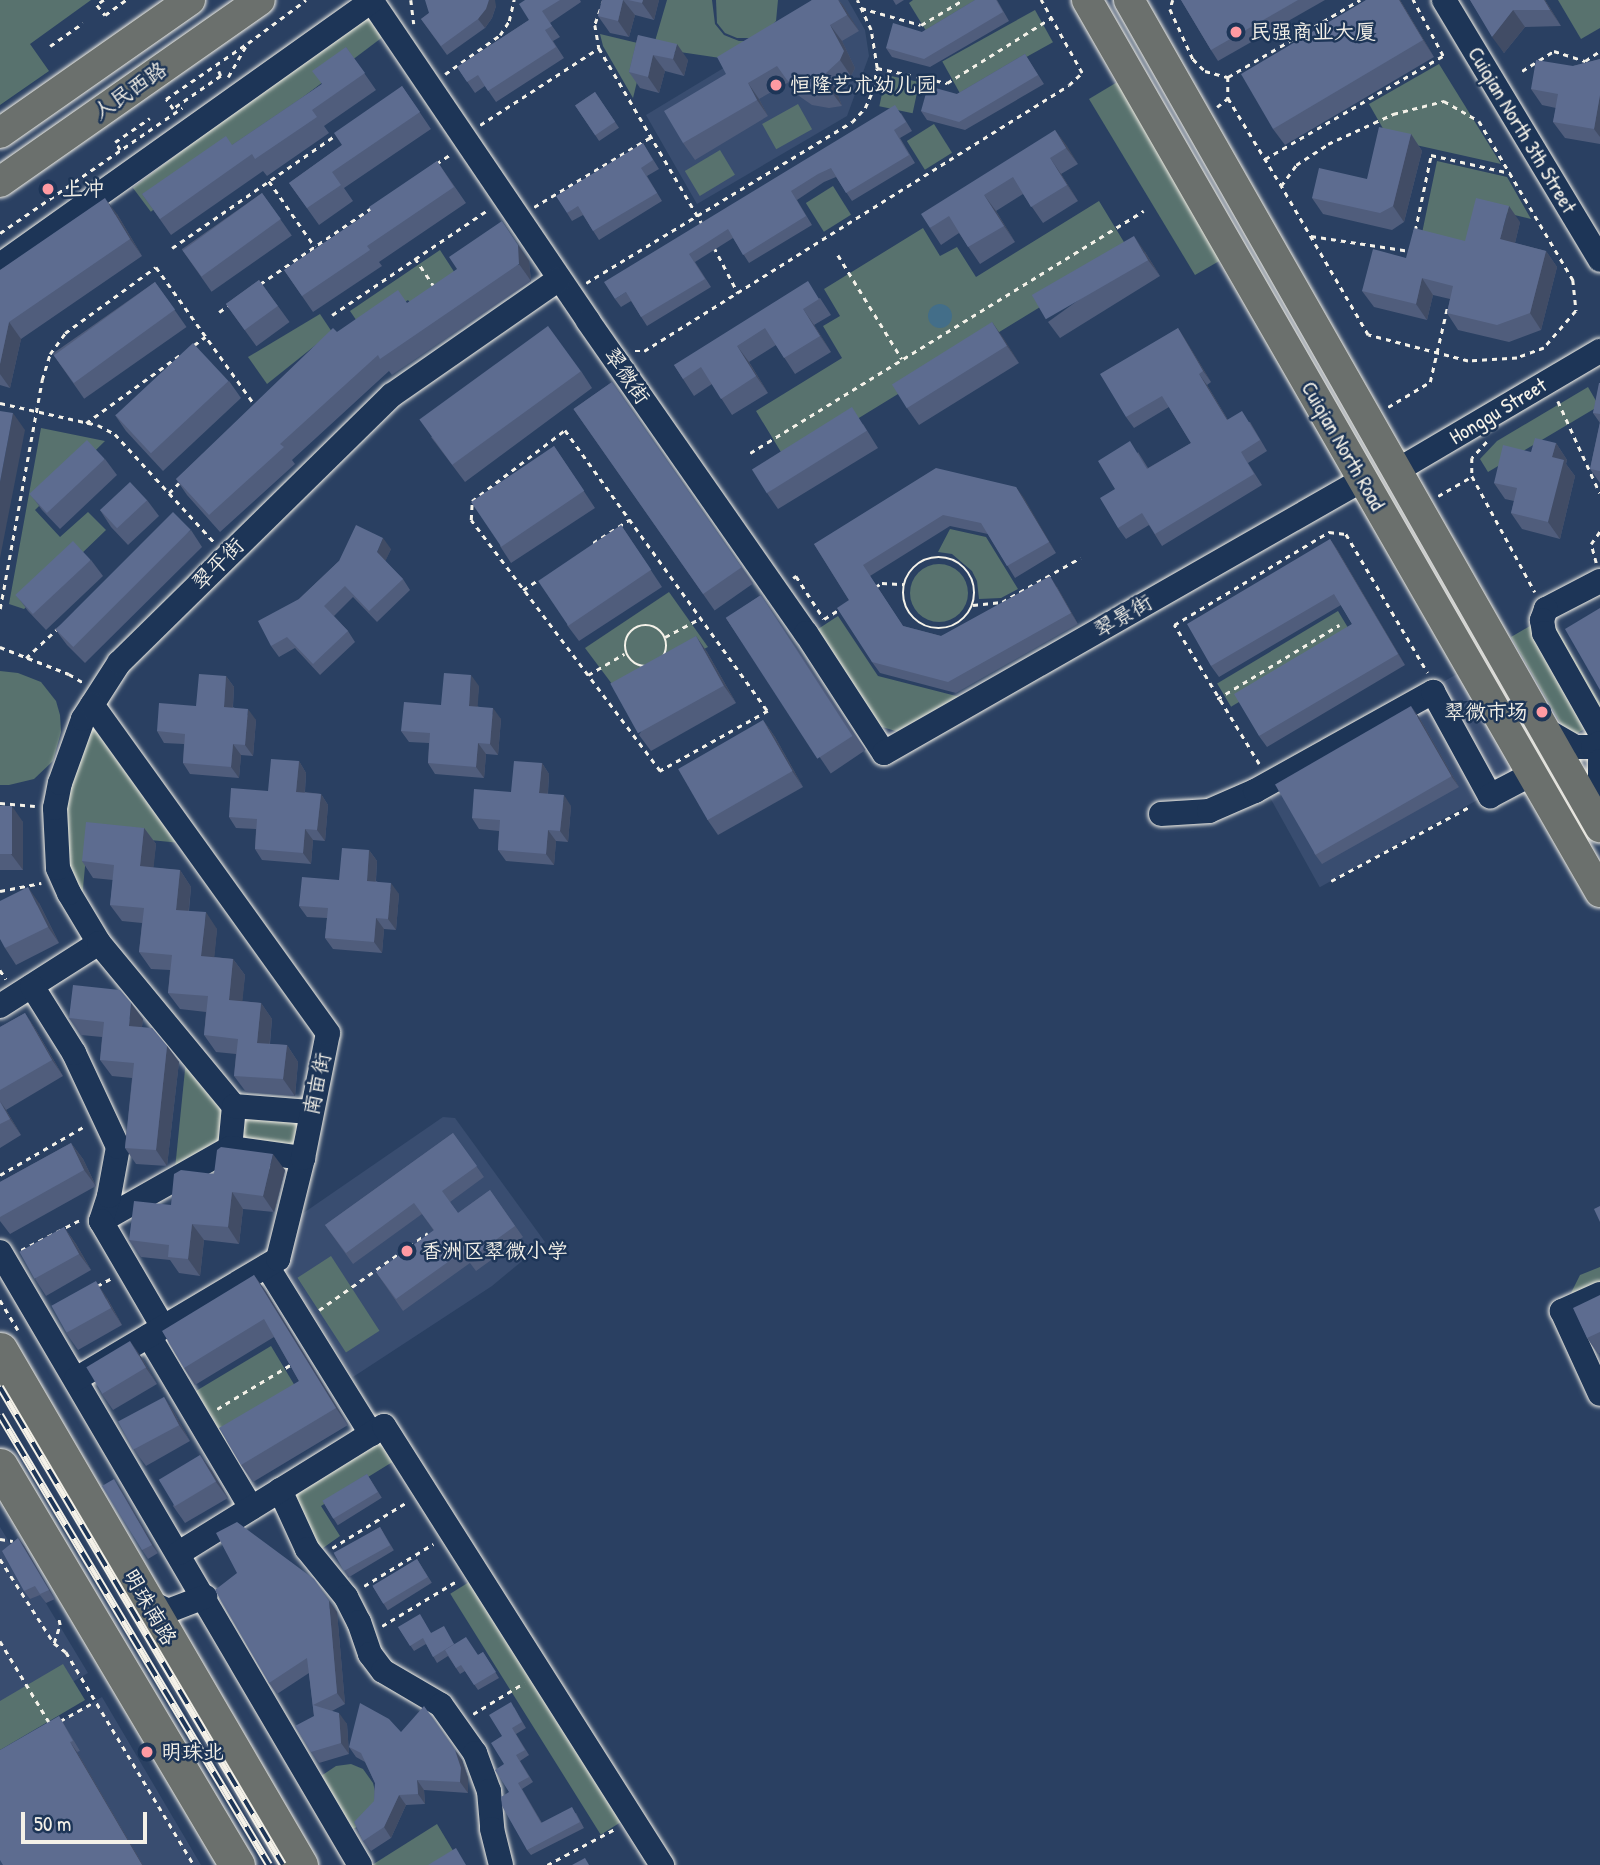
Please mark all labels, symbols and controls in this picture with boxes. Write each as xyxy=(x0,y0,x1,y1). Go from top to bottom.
place label: 民强商业大厦 xyxy=(1250,19,1376,45)
marker: 民强商业大厦 xyxy=(1228,24,1244,40)
street label: Cuiqian North 3th Street xyxy=(1462,42,1582,218)
street label: 人民西路 xyxy=(88,57,172,125)
place label: 恒隆艺术幼儿园 xyxy=(790,72,937,98)
marker: 恒隆艺术幼儿园 xyxy=(768,77,784,93)
place label: 上冲 xyxy=(62,176,104,202)
marker: 上冲 xyxy=(40,181,56,197)
street label: 翠微街 xyxy=(599,343,655,409)
street label: Honggu Street xyxy=(1445,372,1551,450)
street label: Cuiqian North Road xyxy=(1296,377,1390,515)
street label: 翠平街 xyxy=(187,533,249,595)
street label: 翠景街 xyxy=(1089,589,1157,643)
place label: 翠微市场 xyxy=(1444,699,1528,725)
marker: 翠微市场 xyxy=(1534,704,1550,720)
street label: 南亩街 xyxy=(298,1051,336,1117)
place label: 香洲区翠微小学 xyxy=(421,1238,568,1264)
marker: 香洲区翠微小学 xyxy=(399,1243,415,1259)
street label: 明珠南路 xyxy=(118,1564,182,1650)
place label: 明珠北 xyxy=(161,1739,224,1765)
marker: 明珠北 xyxy=(139,1744,155,1760)
scale bar xyxy=(24,1798,150,1842)
text: 50 m xyxy=(34,1809,71,1838)

